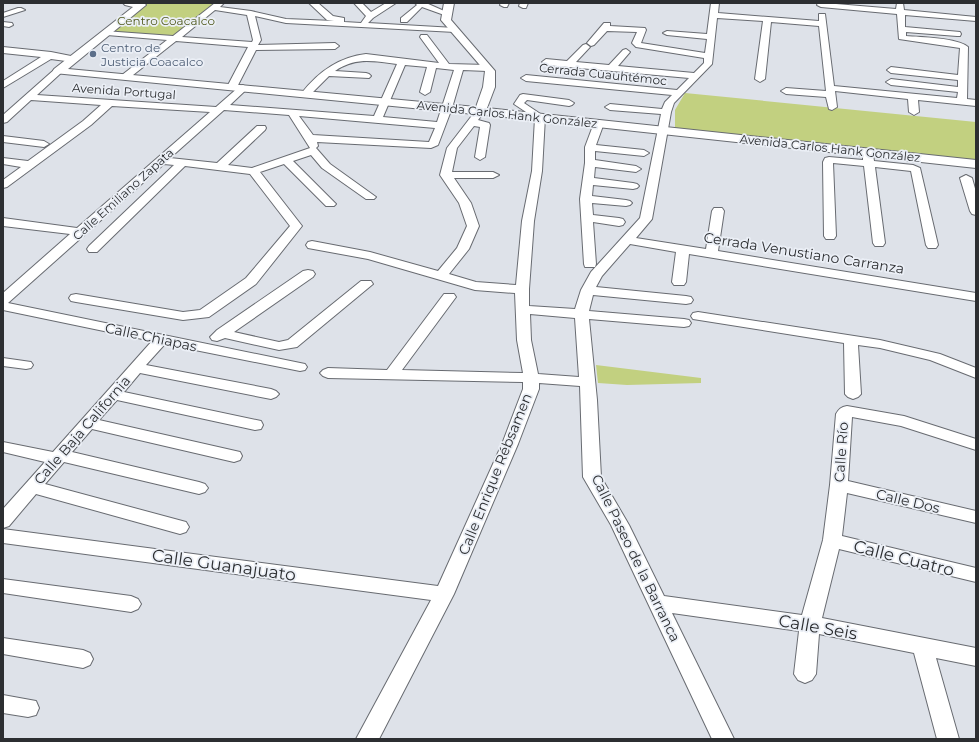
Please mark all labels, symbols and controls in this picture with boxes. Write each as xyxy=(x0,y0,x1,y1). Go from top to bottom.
park label: Centro Coacalco xyxy=(117,13,215,28)
place label: Centro de Justicia Coacalco xyxy=(100,40,203,69)
marker: Centro de Justicia Coacalco xyxy=(88,49,98,59)
street label: Cerrada Cuauhtémoc xyxy=(538,60,668,88)
street label: Avenida Portugal xyxy=(72,80,176,102)
street label: Avenida Carlos Hank González xyxy=(416,97,598,131)
street label: Avenida Carlos Hank González xyxy=(739,131,921,165)
street label: Calle Emiliano Zapata xyxy=(70,145,176,243)
street label: Cerrada Venustiano Carranza xyxy=(702,228,906,278)
street label: Calle Chiapas xyxy=(103,318,199,356)
street label: Calle Baja California xyxy=(30,372,134,488)
street label: Calle Enrique Rébsamen xyxy=(454,391,536,557)
street label: Calle Río xyxy=(830,421,852,483)
street label: Calle Paseo de la Barranca xyxy=(588,471,684,645)
street label: Calle Dos xyxy=(874,485,942,517)
street label: Calle Cuatro xyxy=(852,536,956,580)
street label: Calle Guanajuato xyxy=(151,545,297,585)
street label: Calle Seis xyxy=(777,610,859,644)

